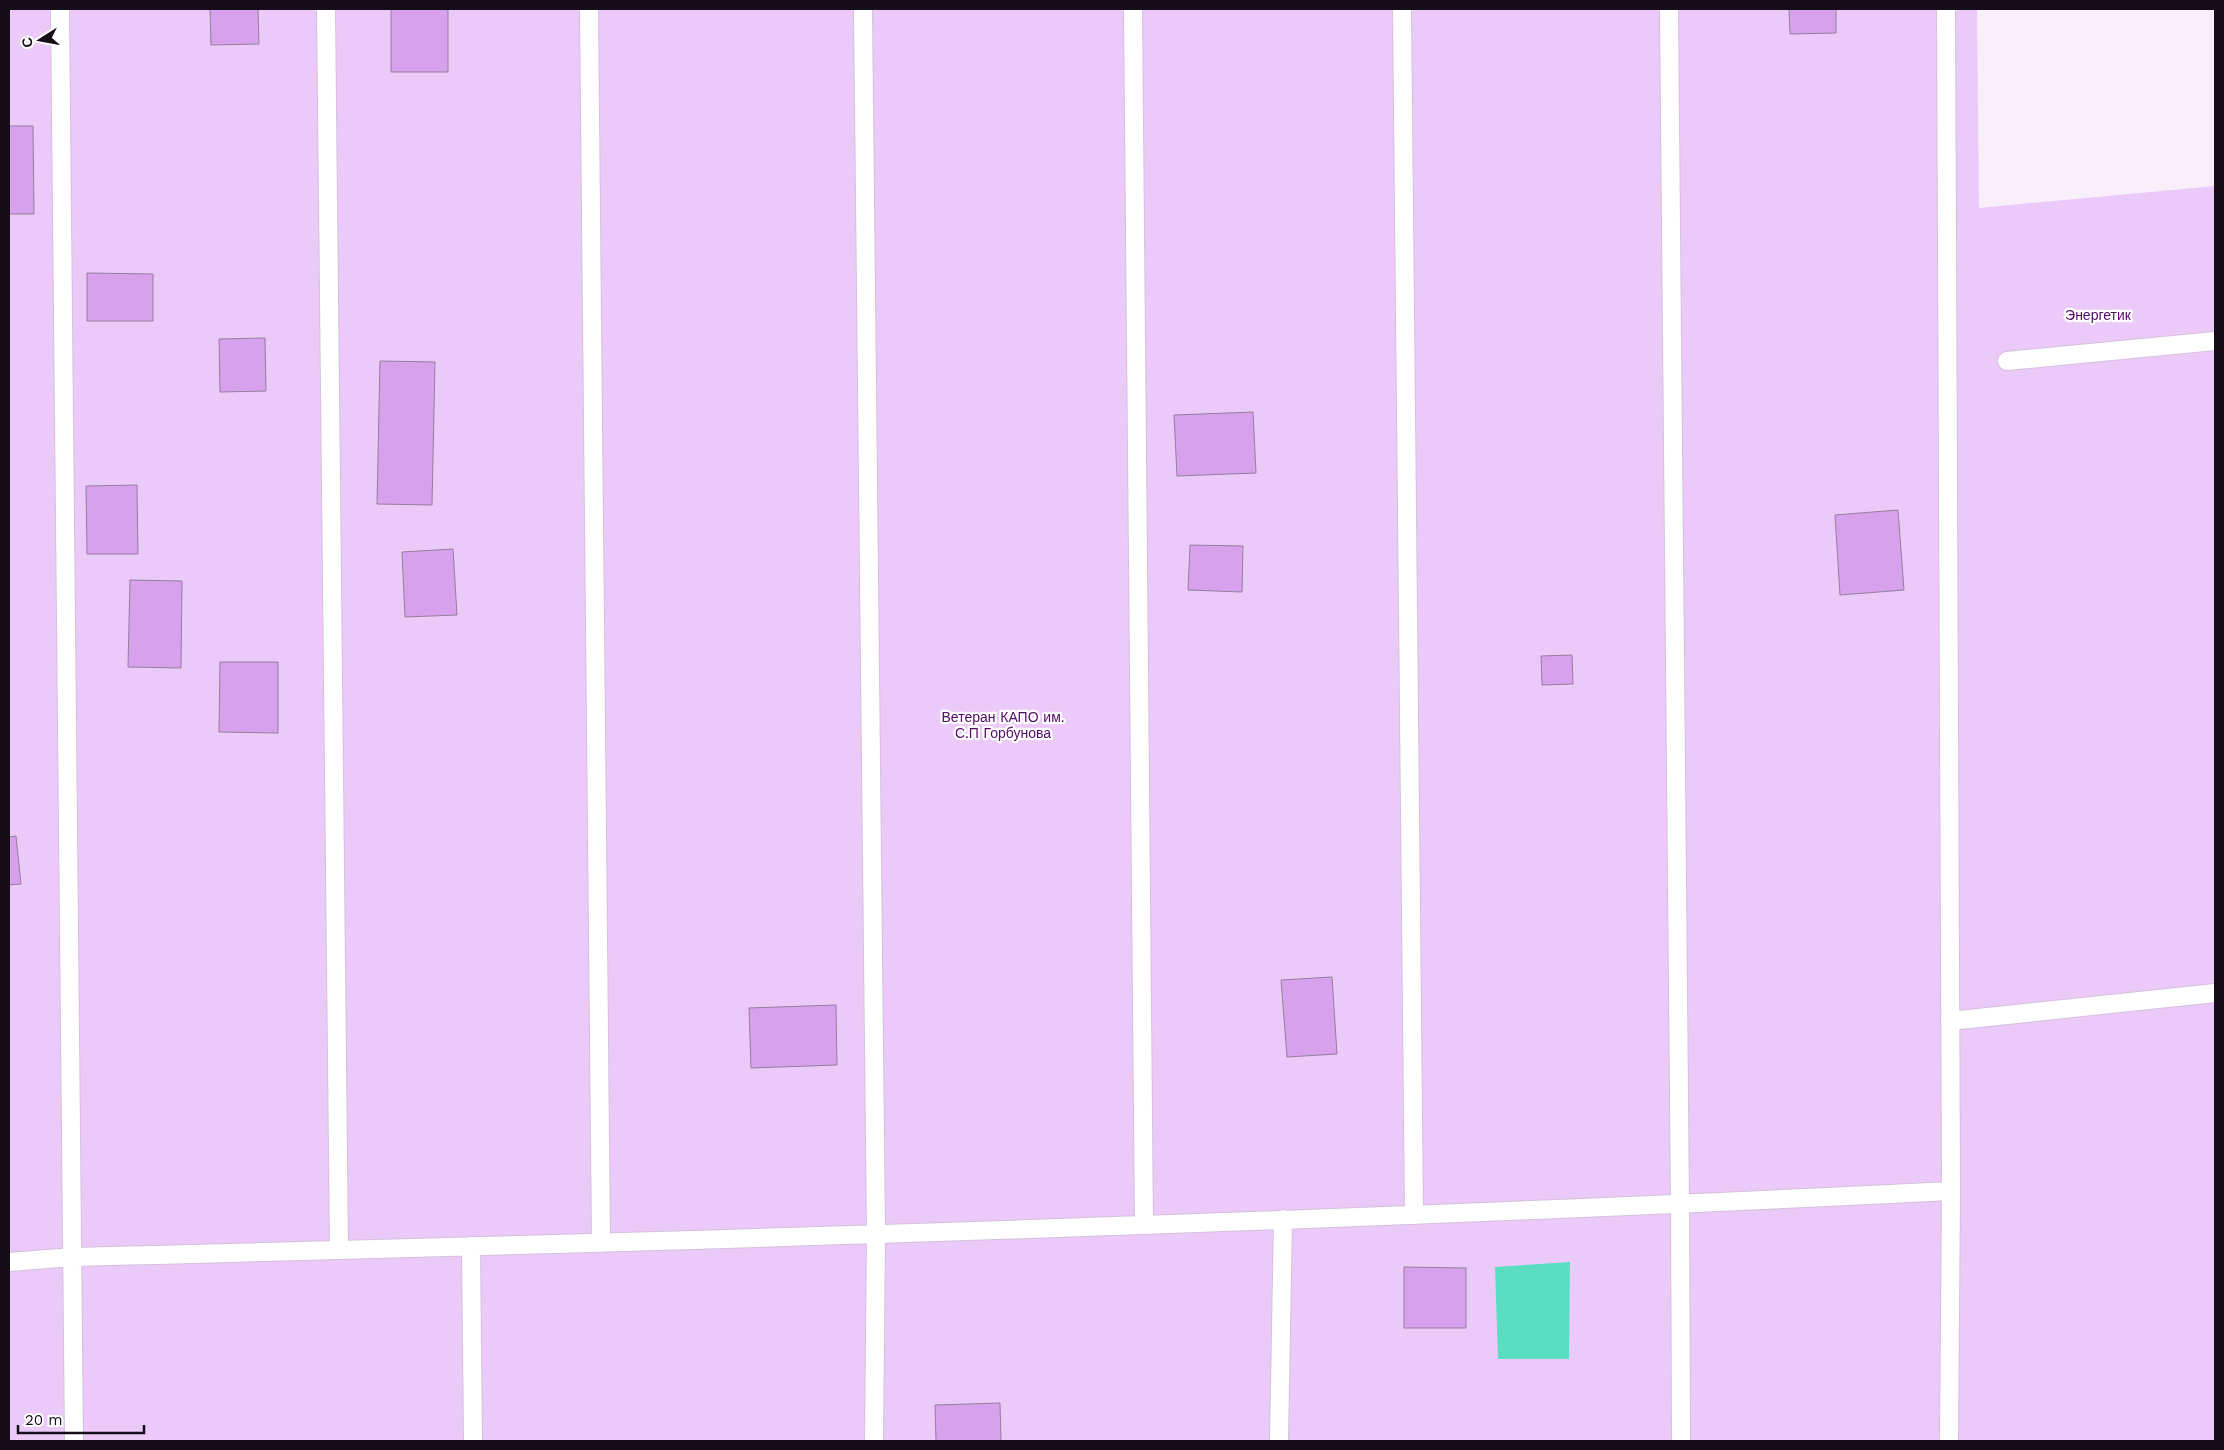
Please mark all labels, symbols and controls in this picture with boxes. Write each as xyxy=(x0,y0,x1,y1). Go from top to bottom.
north arrow xyxy=(15,15,65,65)
text: С xyxy=(18,36,36,49)
park label: Энергетик xyxy=(2065,307,2132,323)
park label: Ветеран КАПО им. С.П Горбунова xyxy=(941,709,1065,741)
scale bar xyxy=(18,1402,144,1434)
text: 20 m xyxy=(25,1411,63,1429)

